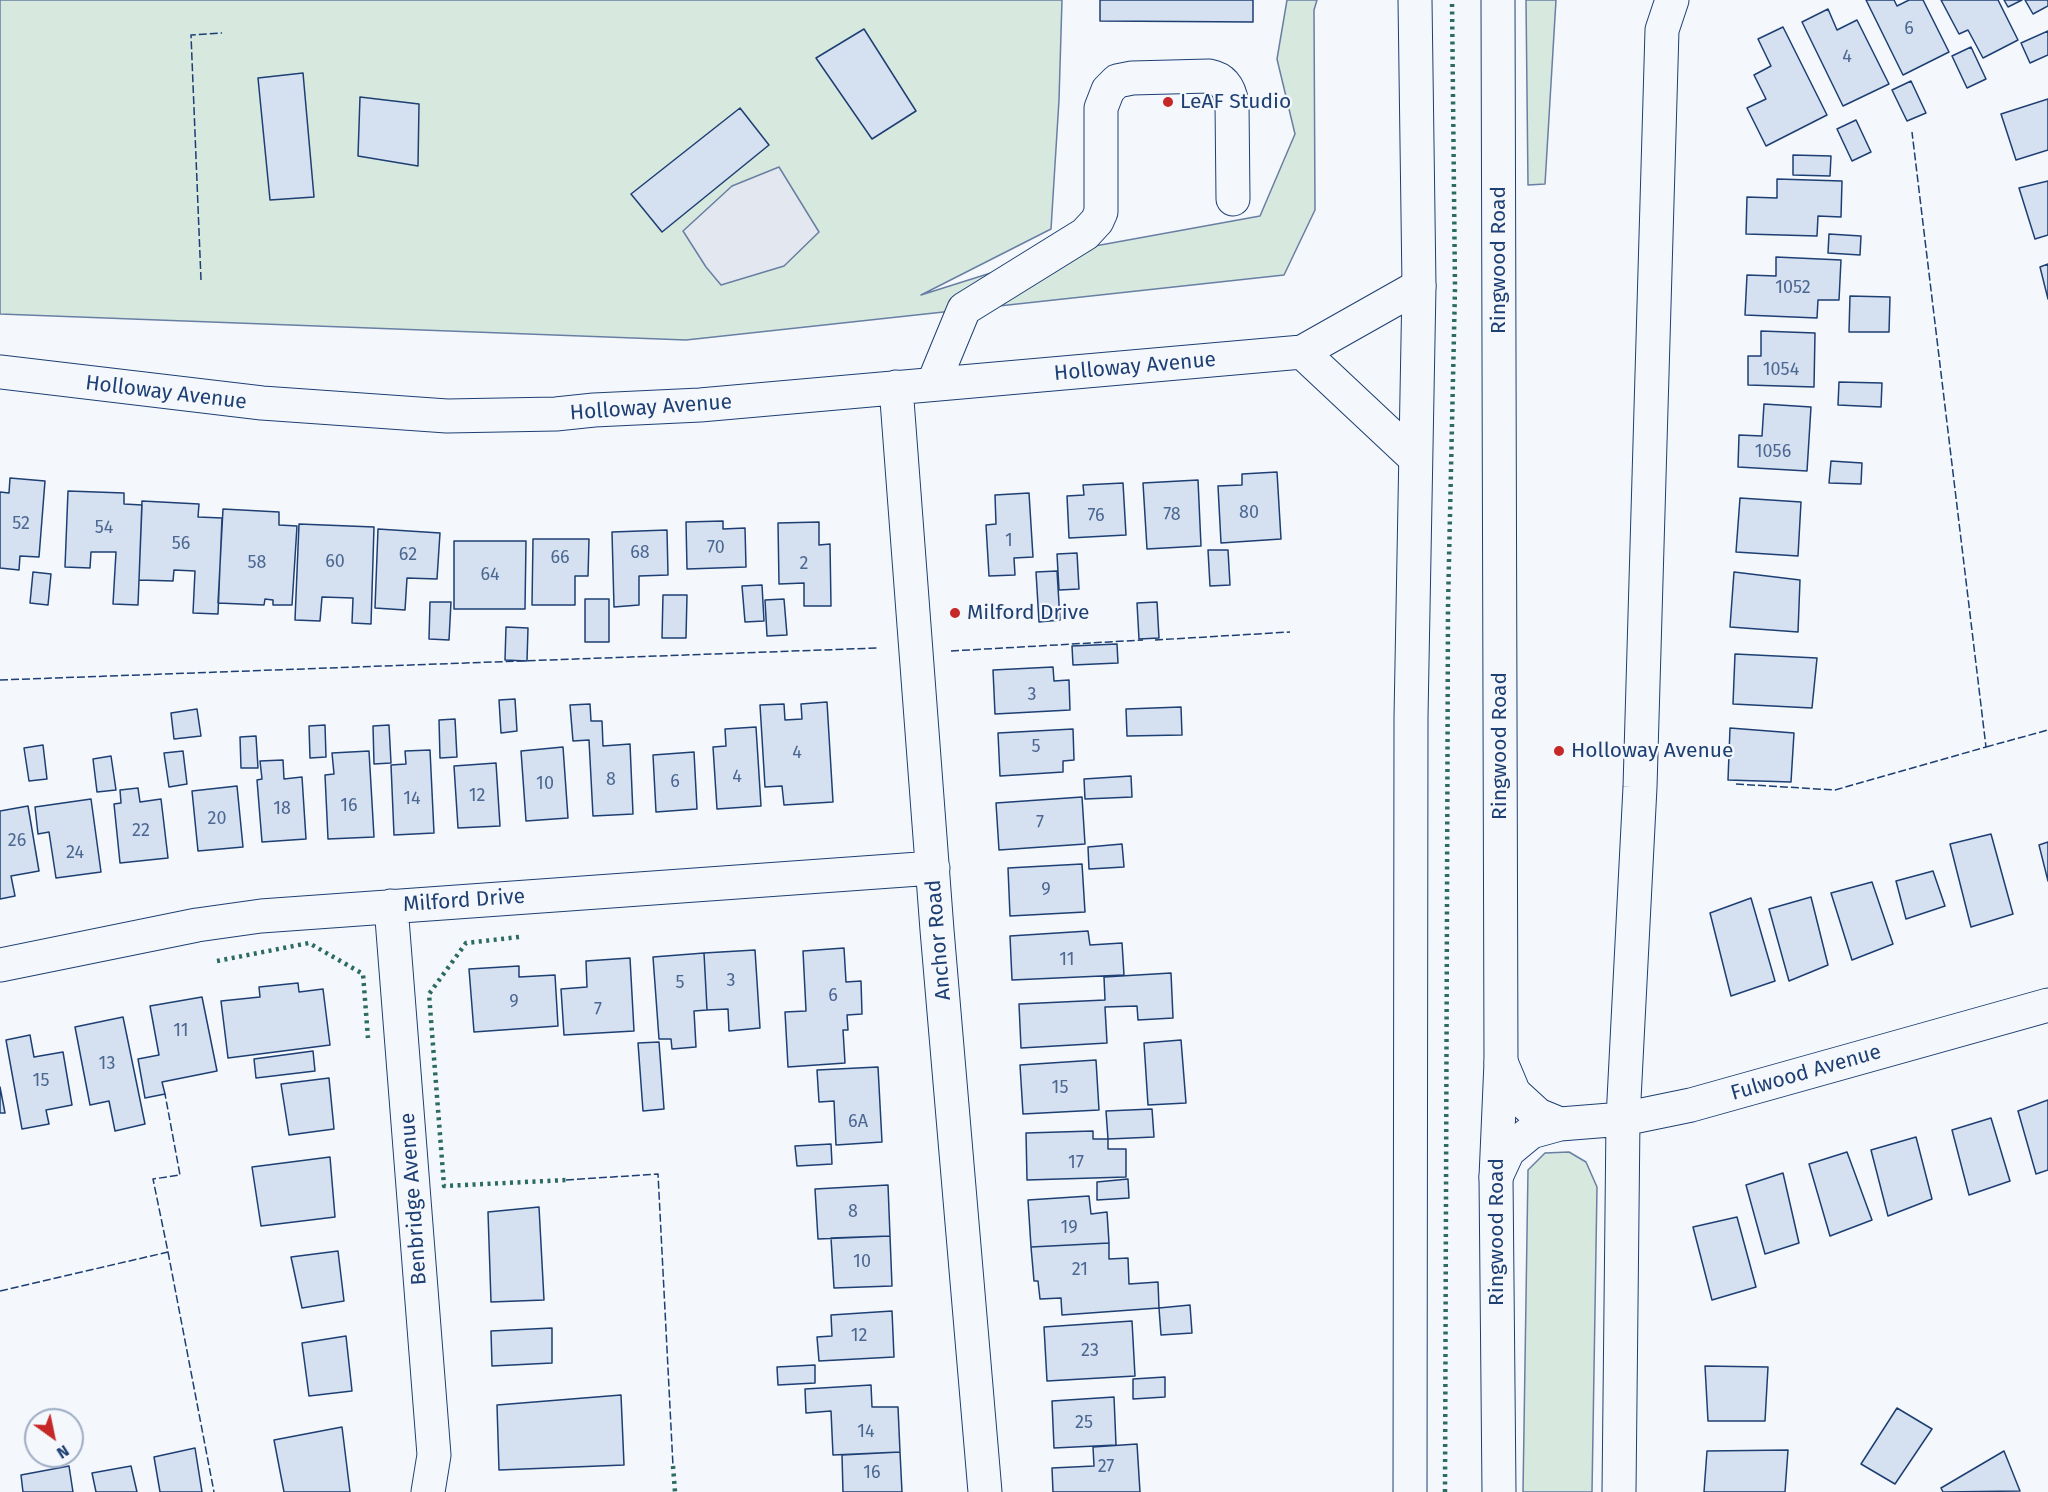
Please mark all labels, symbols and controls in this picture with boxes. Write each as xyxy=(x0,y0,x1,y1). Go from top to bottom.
house number: 6 xyxy=(1904,18,1914,40)
house number: 4 xyxy=(1842,46,1852,68)
place label: LeAF Studio xyxy=(1180,89,1291,115)
marker: LeAF Studio xyxy=(1161,95,1175,109)
street label: Ringwood Road xyxy=(1486,186,1512,334)
house number: 1052 xyxy=(1775,277,1811,299)
street label: Holloway Avenue xyxy=(1053,347,1217,387)
house number: 1054 xyxy=(1763,359,1799,381)
street label: Holloway Avenue xyxy=(84,371,248,415)
street label: Holloway Avenue xyxy=(569,390,733,426)
house number: 1056 xyxy=(1755,441,1791,463)
house number: 80 xyxy=(1239,502,1259,524)
house number: 78 xyxy=(1163,504,1181,526)
house number: 76 xyxy=(1087,505,1105,527)
house number: 52 xyxy=(12,513,30,535)
house number: 54 xyxy=(95,517,113,539)
house number: 1 xyxy=(1005,530,1013,552)
house number: 56 xyxy=(172,533,190,555)
house number: 70 xyxy=(707,537,725,559)
house number: 68 xyxy=(630,542,650,564)
house number: 62 xyxy=(399,544,417,566)
house number: 66 xyxy=(550,547,570,569)
house number: 60 xyxy=(325,551,345,573)
house number: 58 xyxy=(248,552,266,574)
house number: 2 xyxy=(800,553,808,575)
house number: 64 xyxy=(480,564,500,586)
place label: Milford Drive xyxy=(967,600,1089,626)
marker: Milford Drive xyxy=(948,606,962,620)
street label: Ringwood Road xyxy=(1487,672,1513,820)
house number: 3 xyxy=(1028,684,1036,706)
house number: 5 xyxy=(1031,736,1041,758)
place label: Holloway Avenue xyxy=(1571,738,1734,764)
house number: 4 xyxy=(792,742,802,764)
marker: Holloway Avenue xyxy=(1552,744,1566,758)
house number: 4 xyxy=(732,766,742,788)
house number: 8 xyxy=(606,769,616,791)
house number: 6 xyxy=(670,771,680,793)
house number: 10 xyxy=(536,773,554,795)
house number: 12 xyxy=(469,785,485,807)
house number: 14 xyxy=(403,788,421,810)
house number: 16 xyxy=(340,795,358,817)
house number: 18 xyxy=(273,798,291,820)
house number: 20 xyxy=(208,808,226,830)
house number: 7 xyxy=(1036,812,1044,834)
house number: 22 xyxy=(132,820,150,842)
house number: 26 xyxy=(8,830,26,852)
house number: 24 xyxy=(66,842,84,864)
street label: Anchor Road xyxy=(921,879,957,1001)
house number: 9 xyxy=(1041,879,1051,901)
street label: Milford Drive xyxy=(402,884,526,918)
house number: 11 xyxy=(1059,949,1075,971)
house number: 3 xyxy=(727,970,735,992)
house number: 5 xyxy=(675,972,685,994)
house number: 6 xyxy=(828,985,838,1007)
house number: 9 xyxy=(509,991,519,1013)
house number: 7 xyxy=(594,999,602,1021)
house number: 11 xyxy=(173,1020,189,1042)
street label: Fulwood Avenue xyxy=(1728,1039,1884,1107)
house number: 13 xyxy=(99,1053,115,1075)
house number: 15 xyxy=(33,1070,49,1092)
house number: 15 xyxy=(1052,1077,1068,1099)
house number: 6A xyxy=(848,1111,868,1133)
street label: Benbridge Avenue xyxy=(395,1112,433,1286)
house number: 17 xyxy=(1068,1152,1084,1174)
street label: Ringwood Road xyxy=(1484,1158,1510,1306)
house number: 8 xyxy=(848,1201,858,1223)
house number: 19 xyxy=(1060,1217,1078,1239)
house number: 10 xyxy=(853,1251,871,1273)
house number: 21 xyxy=(1072,1259,1088,1281)
house number: 12 xyxy=(851,1325,867,1347)
house number: 23 xyxy=(1081,1340,1099,1362)
north arrow xyxy=(24,1408,84,1468)
house number: 25 xyxy=(1075,1412,1093,1434)
house number: 14 xyxy=(857,1421,875,1443)
text: N xyxy=(53,1441,73,1463)
house number: 27 xyxy=(1098,1456,1114,1478)
house number: 16 xyxy=(863,1462,881,1484)

